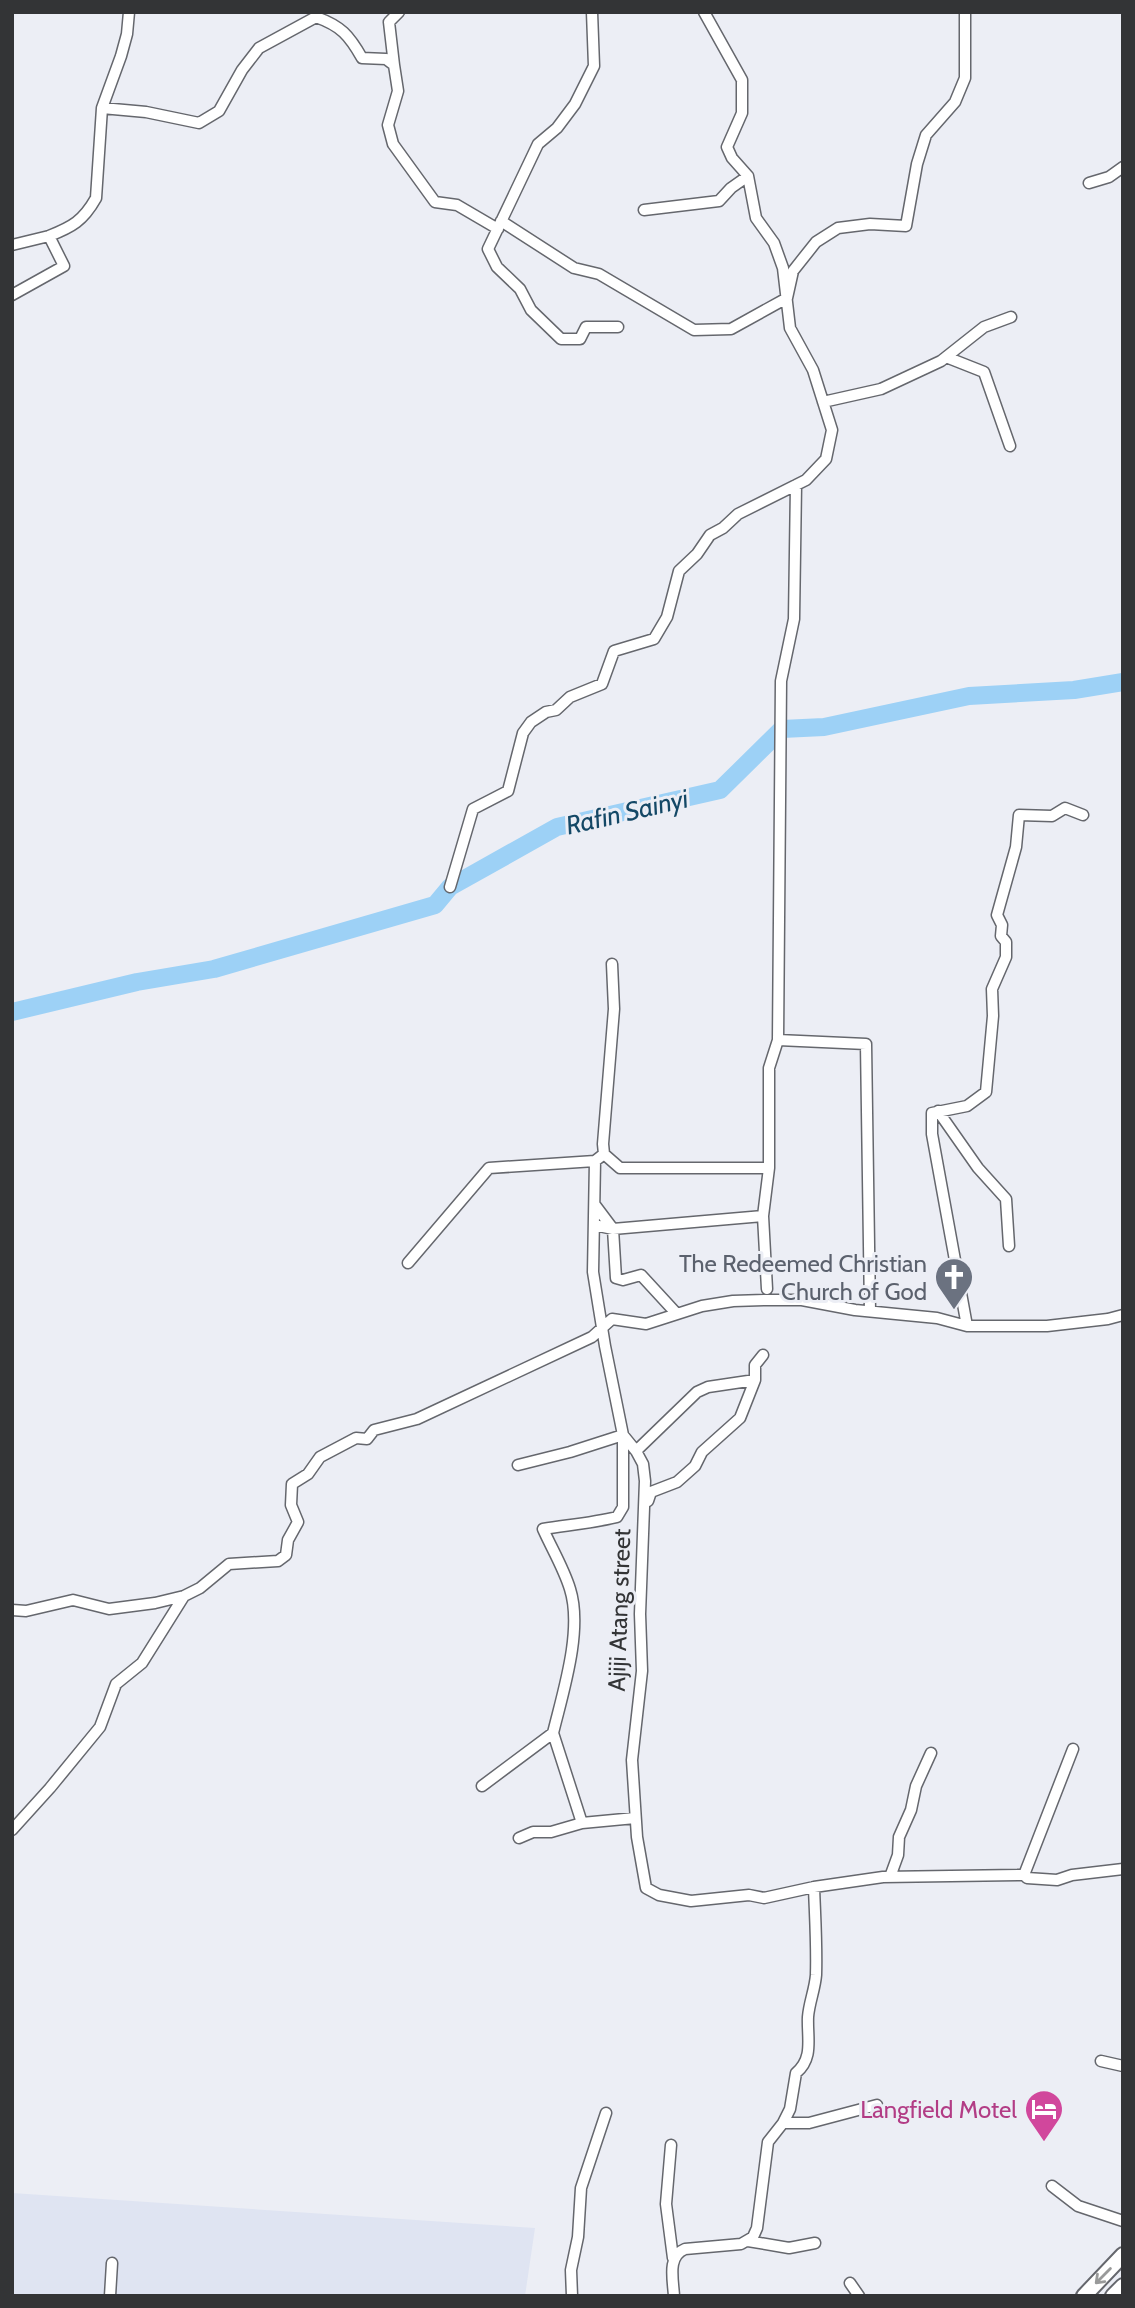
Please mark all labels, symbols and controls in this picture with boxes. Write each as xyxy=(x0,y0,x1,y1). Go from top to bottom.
water label: Rafin Sainyi xyxy=(563,782,692,842)
place label: The Redeemed Christian Church of God xyxy=(679,1249,927,1306)
church icon: The Redeemed Christian Church of God xyxy=(933,1256,975,1311)
street label: Ajiji Atang street xyxy=(602,1528,636,1692)
hotel icon: Langfield Motel xyxy=(1023,2088,1065,2143)
place label: Langfield Motel xyxy=(860,2095,1017,2124)
one-way arrow xyxy=(1095,2267,1112,2284)

